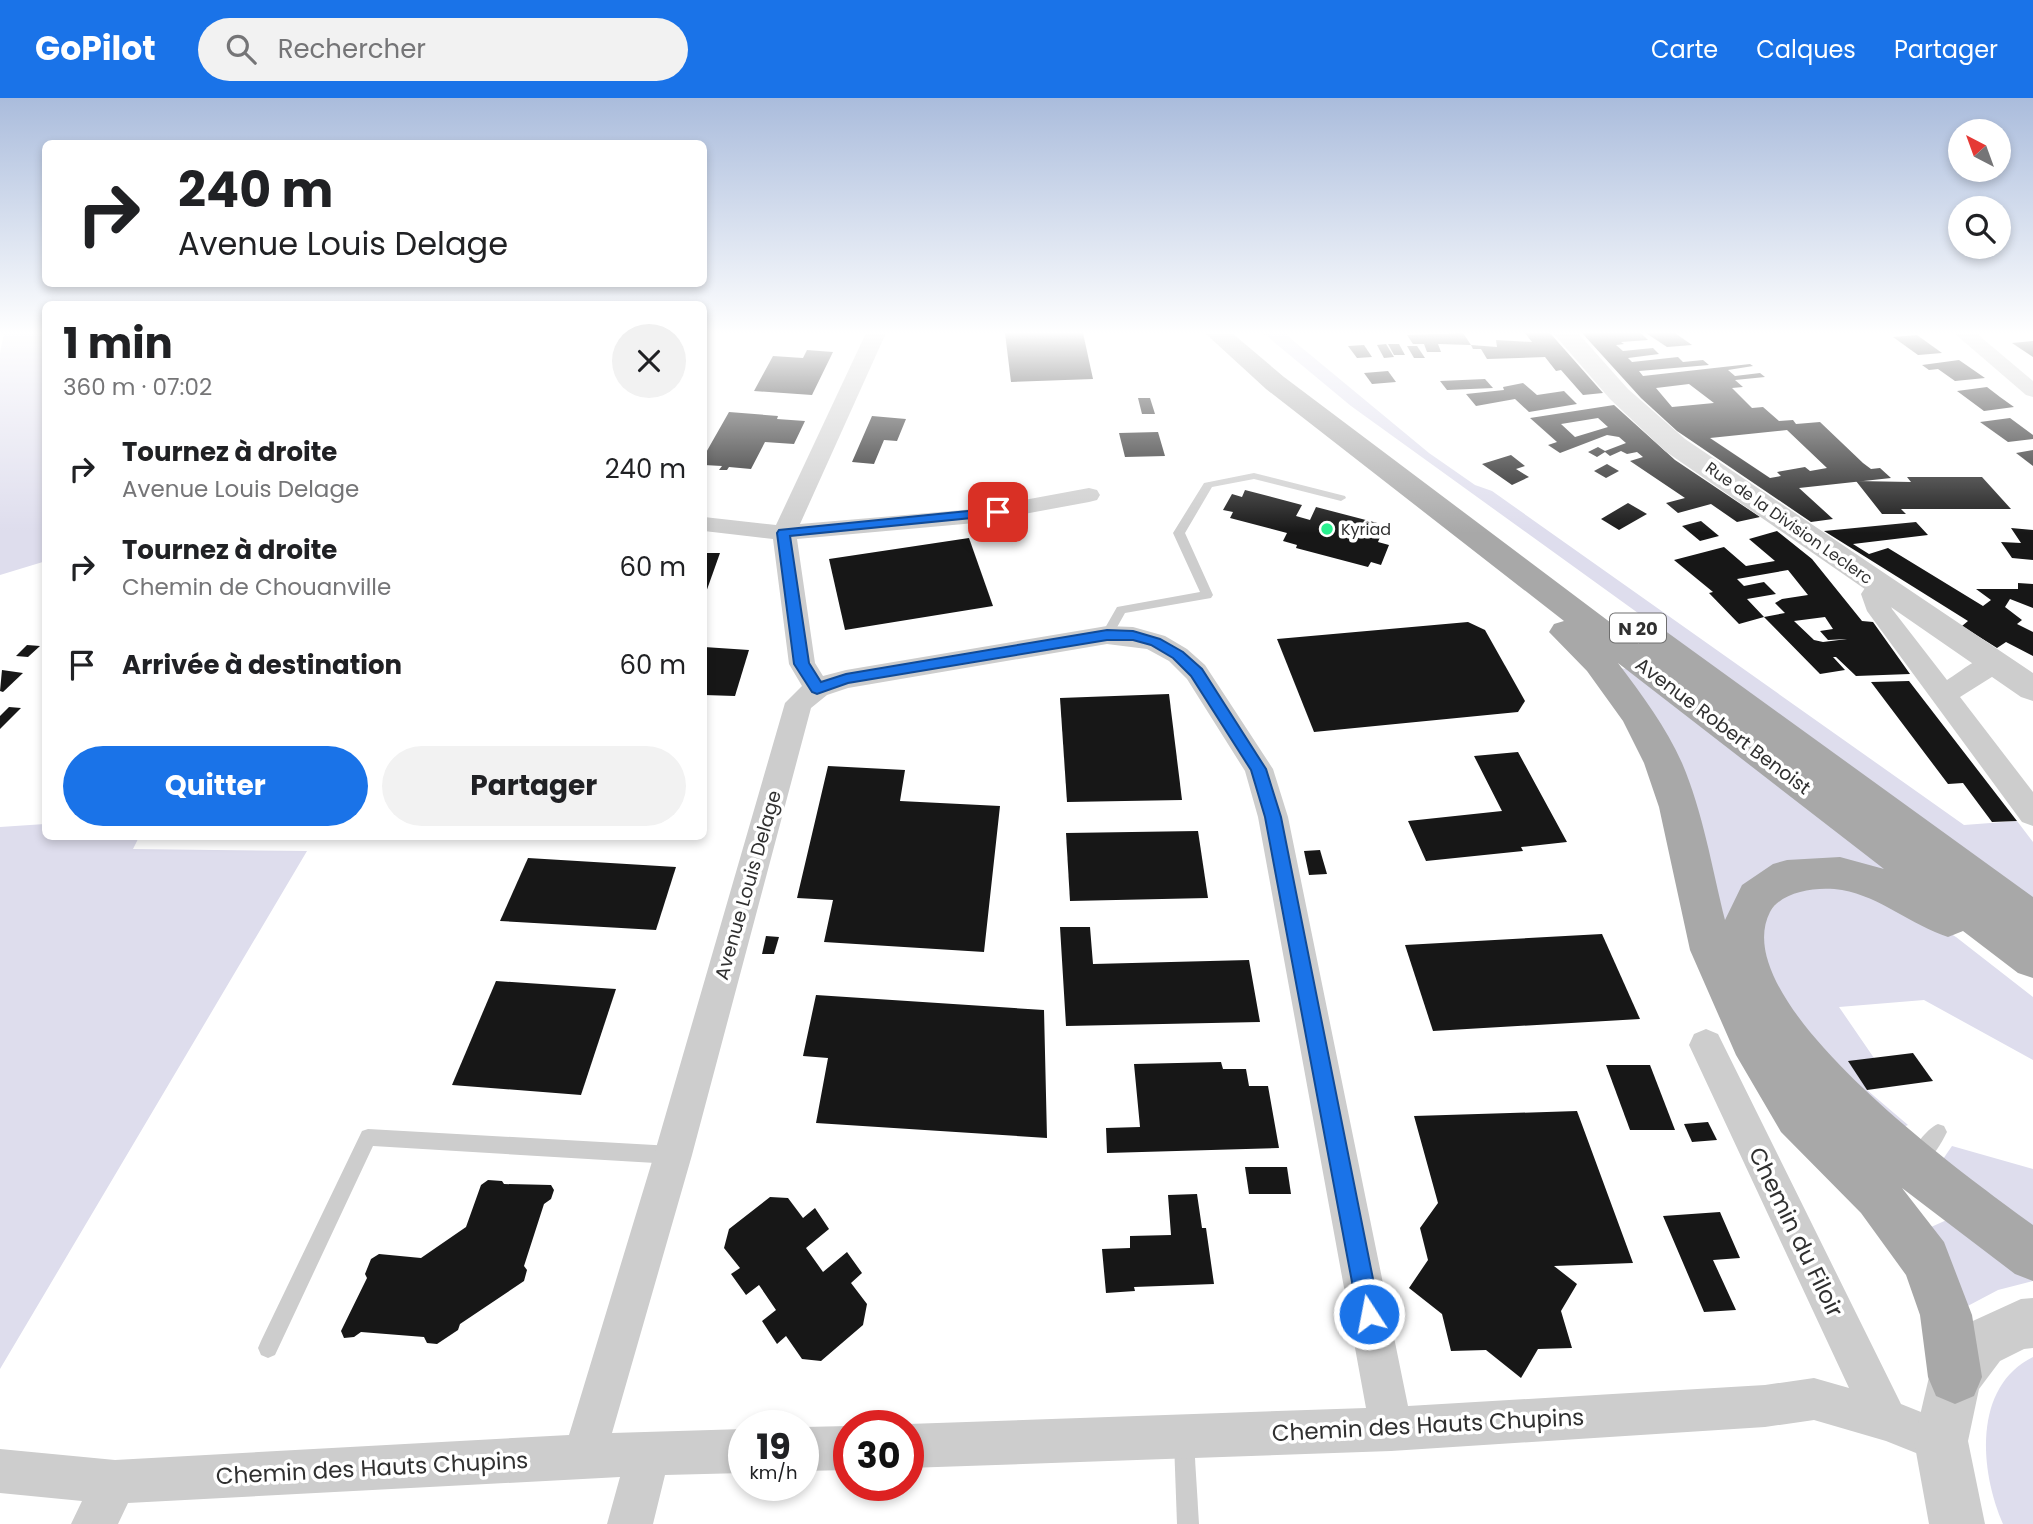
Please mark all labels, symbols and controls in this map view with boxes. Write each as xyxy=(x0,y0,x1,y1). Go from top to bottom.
search box xyxy=(198,18,688,81)
text: GoPilot xyxy=(35,25,156,72)
icon: search xyxy=(222,30,260,68)
text: Rechercher xyxy=(278,31,426,67)
text: Carte xyxy=(1651,33,1718,66)
text: Calques xyxy=(1756,33,1856,66)
text: Partager xyxy=(1894,33,1998,66)
north arrow xyxy=(1948,119,2011,182)
map controls xyxy=(1948,119,2011,259)
text: 240 m xyxy=(178,156,333,224)
icon: right xyxy=(63,168,154,259)
button: search xyxy=(1948,196,2011,259)
text: Avenue Louis Delage xyxy=(178,221,508,266)
text: 1 min xyxy=(63,314,173,373)
button: close xyxy=(612,324,686,398)
text: 360 m · 07:02 xyxy=(63,371,212,403)
text: Tournez à droite xyxy=(122,434,337,470)
icon: right xyxy=(63,450,101,488)
text: 240 m xyxy=(605,451,686,487)
street label: Rue de la Division Leclerc xyxy=(1701,456,1878,590)
text: Avenue Louis Delage xyxy=(122,473,359,505)
pin xyxy=(968,482,1028,542)
icon: arrive xyxy=(979,493,1017,531)
place label: Kyriad xyxy=(1341,518,1391,541)
marker: Kyriad xyxy=(1319,521,1335,537)
text: Tournez à droite xyxy=(122,532,337,568)
icon: right xyxy=(63,548,101,586)
text: 60 m xyxy=(619,549,686,585)
text: Chemin de Chouanville xyxy=(122,571,391,603)
road number: N 20 xyxy=(1610,614,1666,642)
icon: arrive xyxy=(63,646,101,684)
text: Arrivée à destination xyxy=(122,647,402,683)
text: 60 m xyxy=(619,647,686,683)
street label: Avenue Robert Benoist xyxy=(1630,651,1816,801)
button: Quitter xyxy=(63,746,368,826)
button: Partager xyxy=(382,746,686,826)
street label: Avenue Louis Delage xyxy=(708,787,788,983)
street label: Chemin du Filoir xyxy=(1741,1142,1851,1322)
position arrow xyxy=(1332,1277,1406,1351)
street label: Chemin des Hauts Chupins xyxy=(1271,1401,1585,1449)
speed limit sign: 30 xyxy=(833,1410,924,1501)
text: 19 xyxy=(756,1422,791,1471)
street label: Chemin des Hauts Chupins xyxy=(215,1444,529,1492)
text: km/h xyxy=(750,1460,797,1485)

